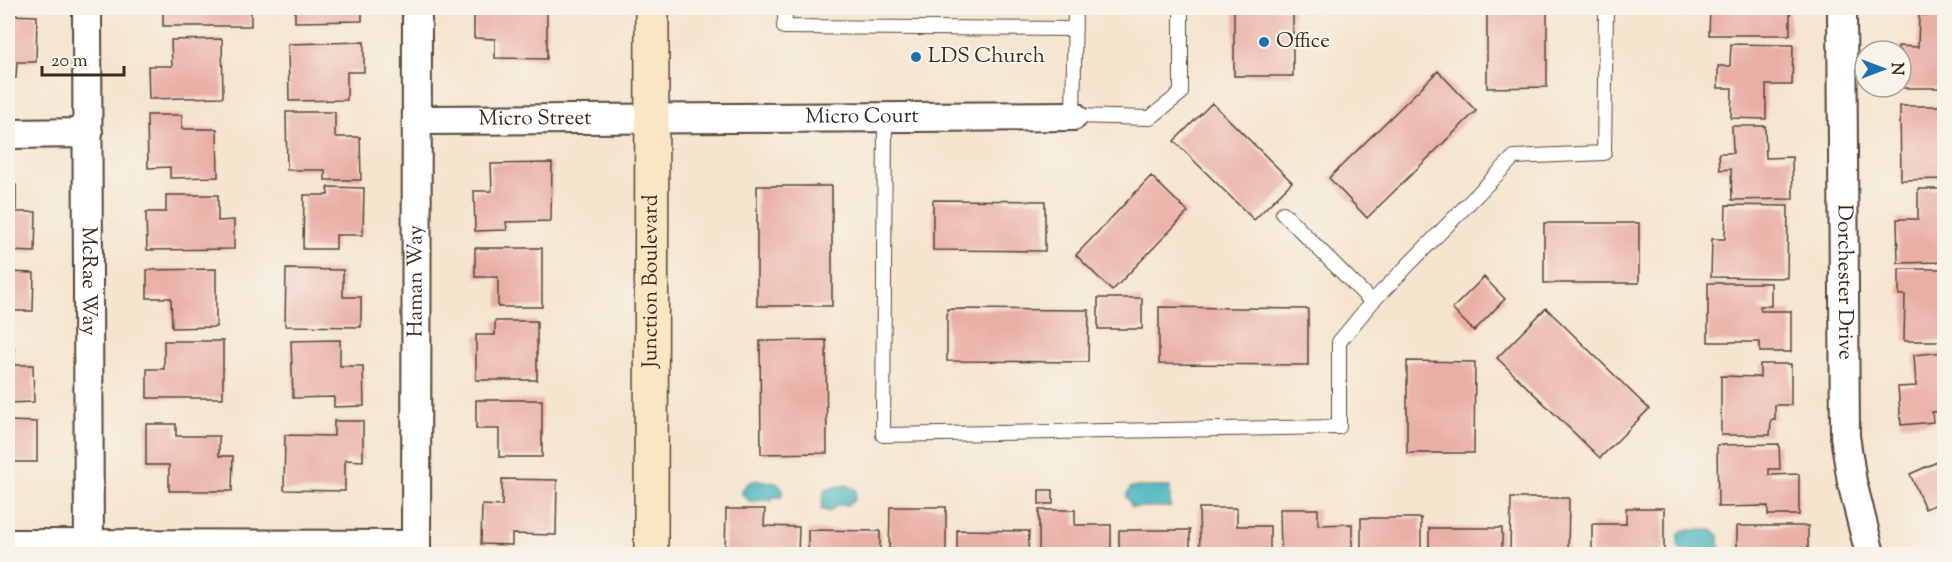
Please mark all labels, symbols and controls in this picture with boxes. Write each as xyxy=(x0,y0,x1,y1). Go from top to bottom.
place label: Office xyxy=(1276,27,1330,57)
marker: Office xyxy=(1257,35,1271,49)
scale bar xyxy=(42,39,124,77)
north arrow xyxy=(1853,39,1913,99)
place label: LDS Church xyxy=(928,42,1045,72)
text: 20 m xyxy=(51,49,88,75)
marker: LDS Church xyxy=(909,50,923,64)
text: N xyxy=(1884,63,1907,76)
street label: Micro Court xyxy=(805,102,919,133)
street label: Micro Street xyxy=(479,104,591,135)
street label: Junction Boulevard xyxy=(636,194,667,369)
street label: Dorchester Drive xyxy=(1828,204,1859,360)
street label: Haman Way xyxy=(401,224,432,337)
street label: McRae Way xyxy=(73,226,103,336)

